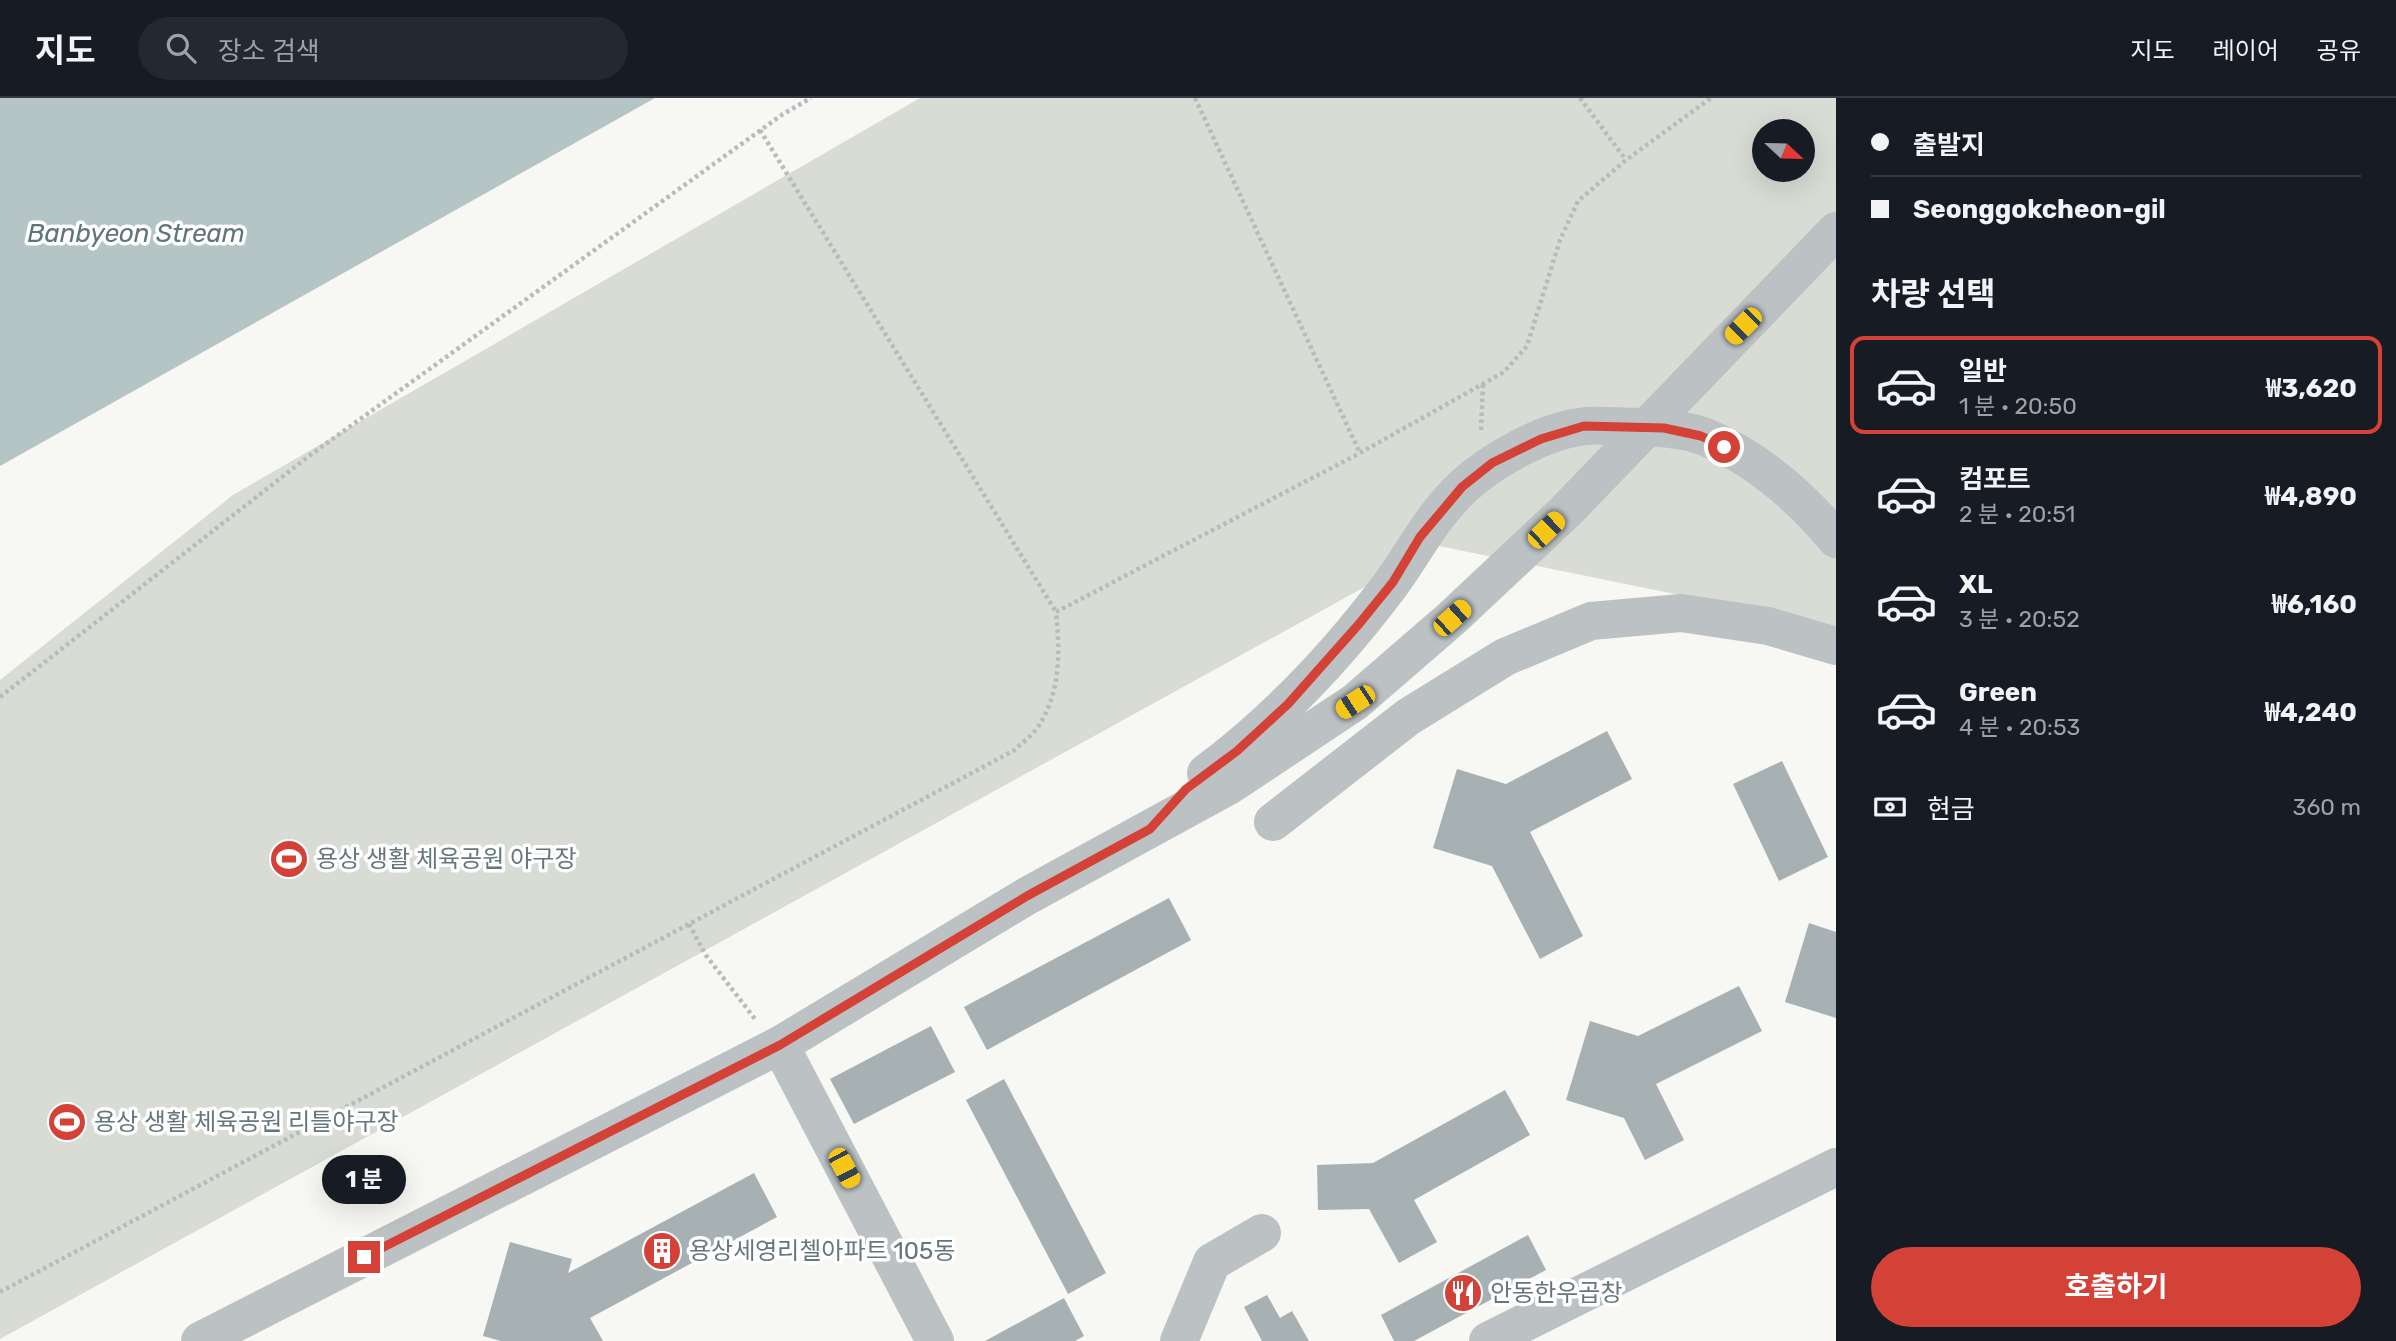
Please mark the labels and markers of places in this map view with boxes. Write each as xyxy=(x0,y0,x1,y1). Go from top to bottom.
sports icon: 용상 생활 체육공원 야구장 xyxy=(268,838,310,880)
place label: 용상 생활 체육공원 야구장 xyxy=(316,845,577,873)
sports icon: 용상 생활 체육공원 리틀야구장 xyxy=(46,1101,88,1143)
place label: 용상 생활 체육공원 리틀야구장 xyxy=(94,1108,399,1136)
building icon: 용상세영리첼아파트 105동 xyxy=(641,1230,683,1272)
place label: 용상세영리첼아파트 105동 xyxy=(689,1237,955,1265)
restaurant icon: 안동한우곱창 xyxy=(1442,1272,1484,1314)
place label: 안동한우곱창 xyxy=(1490,1279,1622,1307)

